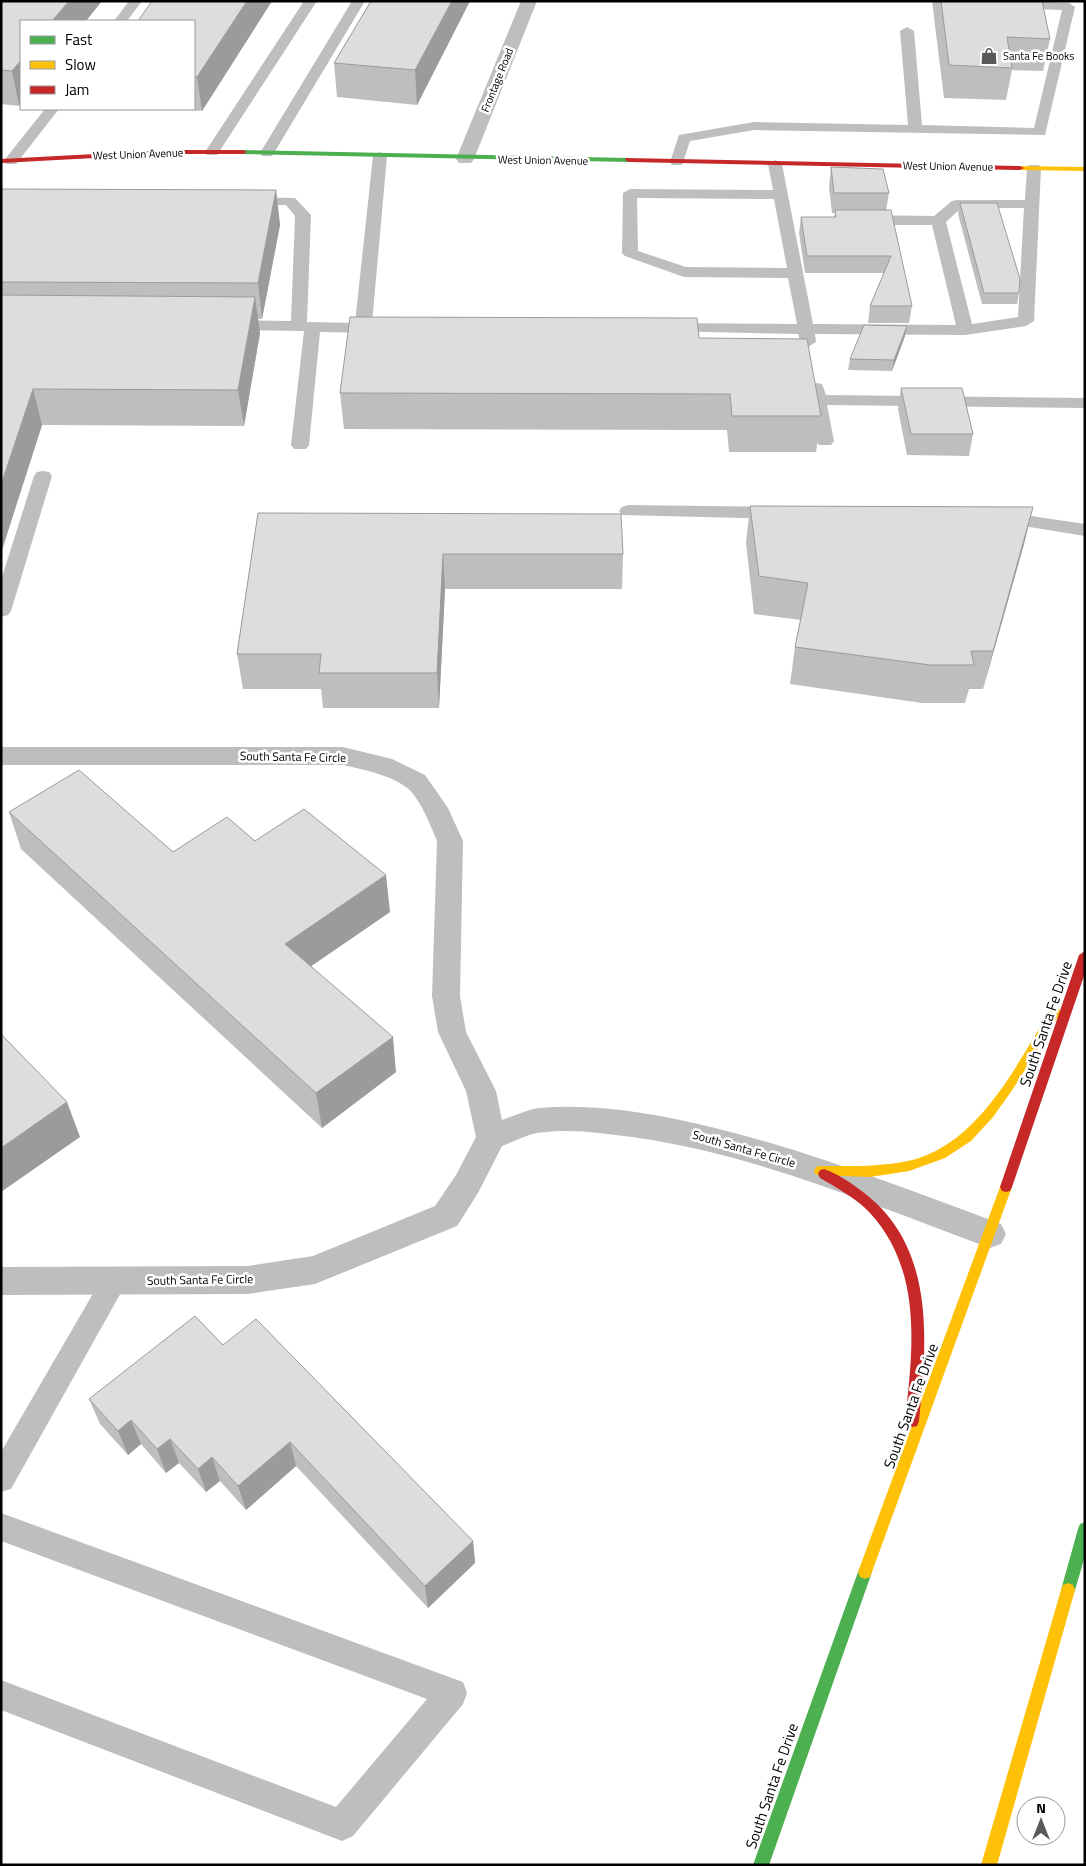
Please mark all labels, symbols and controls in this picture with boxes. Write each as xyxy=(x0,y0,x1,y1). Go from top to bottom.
legend xyxy=(20,20,195,110)
text: Fast xyxy=(65,28,93,51)
street label: Frontage Road xyxy=(477,45,517,114)
shop icon: Santa Fe Books xyxy=(979,46,999,66)
place label: Santa Fe Books xyxy=(1003,48,1074,64)
text: Slow xyxy=(65,53,96,76)
text: Jam xyxy=(65,78,89,101)
street label: West Union Avenue xyxy=(93,144,184,164)
street label: West Union Avenue xyxy=(498,151,589,169)
street label: West Union Avenue xyxy=(903,157,994,175)
street label: South Santa Fe Circle xyxy=(240,746,346,767)
street label: South Santa Fe Drive xyxy=(1013,958,1078,1090)
street label: South Santa Fe Circle xyxy=(690,1125,798,1172)
street label: South Santa Fe Circle xyxy=(147,1269,253,1290)
street label: South Santa Fe Drive xyxy=(877,1340,944,1472)
street label: South Santa Fe Drive xyxy=(739,1720,804,1852)
north arrow xyxy=(1016,1796,1066,1846)
text: N xyxy=(1036,1797,1046,1818)

